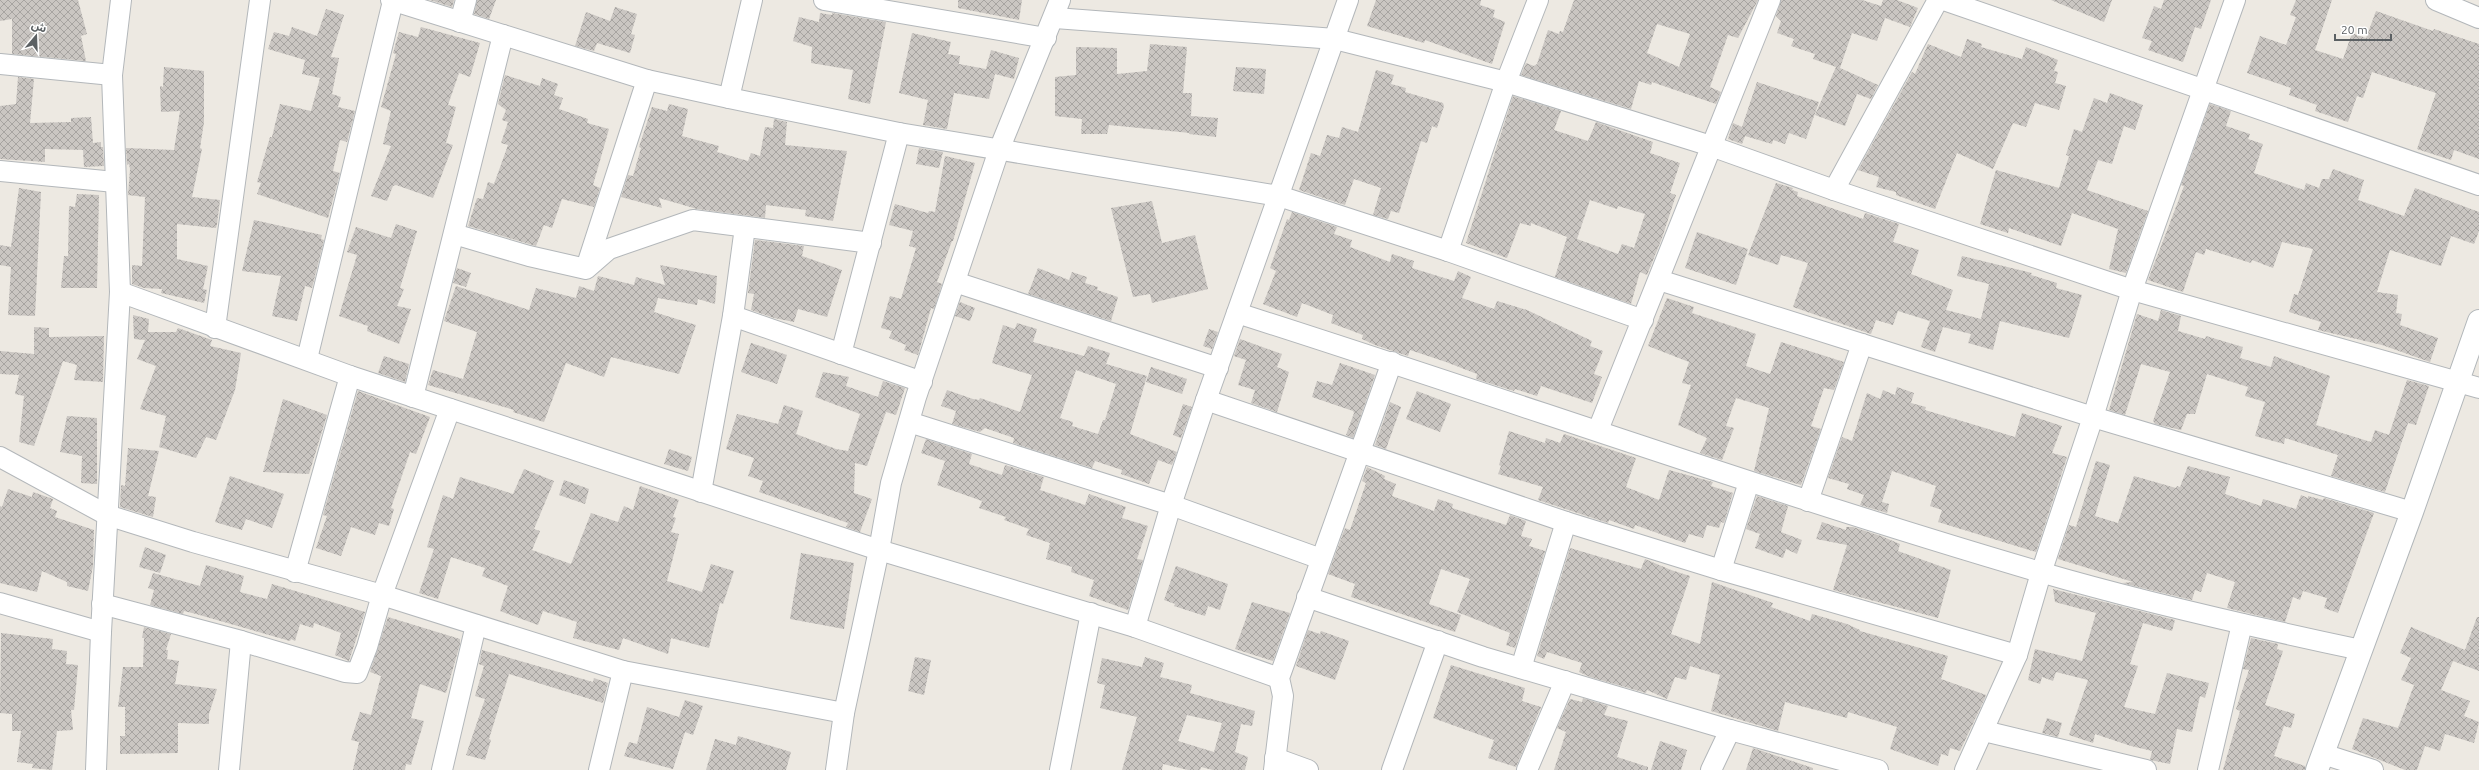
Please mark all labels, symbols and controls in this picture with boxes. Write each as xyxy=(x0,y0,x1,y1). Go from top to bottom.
north arrow xyxy=(16,16,56,56)
scale bar xyxy=(2335,16,2391,42)
text: ش xyxy=(30,18,48,36)
text: 20 m xyxy=(2341,23,2368,36)

